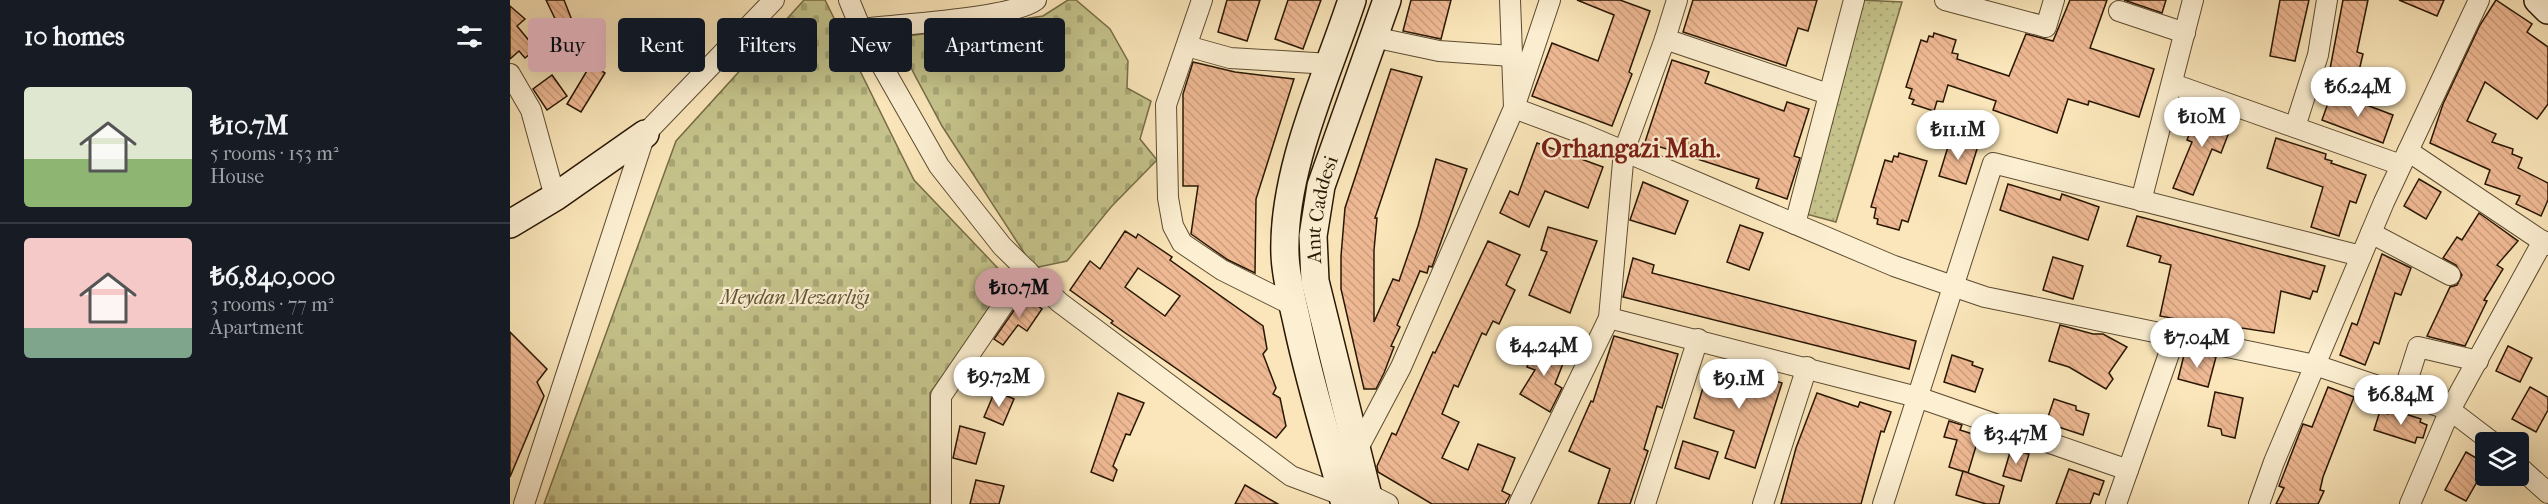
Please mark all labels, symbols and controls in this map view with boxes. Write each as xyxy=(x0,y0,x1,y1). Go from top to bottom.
chip: Buy xyxy=(528,18,606,72)
chip: Rent xyxy=(618,18,705,72)
chip: Filters xyxy=(717,18,817,72)
chip: New xyxy=(829,18,912,72)
chip: Apartment xyxy=(924,18,1065,72)
icon: filters xyxy=(453,20,486,53)
text: 10 homes xyxy=(24,21,125,52)
pin: ₺6.24M xyxy=(2309,67,2407,118)
text: ₺6.24M xyxy=(2325,75,2391,98)
pin: ₺10M xyxy=(2166,97,2238,148)
text: ₺10M xyxy=(2178,105,2226,128)
text: ₺10.7M xyxy=(210,110,288,141)
pin: ₺11.1M xyxy=(1909,110,2007,161)
icon: home xyxy=(72,111,144,183)
text: ₺11.1M xyxy=(1930,118,1986,141)
district label: Orhangazi Mah. xyxy=(1541,133,1721,164)
text: 5 rooms · 153 m² xyxy=(210,142,339,165)
street label: Anıt Caddesi xyxy=(1301,152,1342,265)
text: House xyxy=(210,165,264,188)
text: ₺6,840,000 xyxy=(210,261,335,292)
icon: home xyxy=(72,262,144,334)
pin: ₺10.7M xyxy=(970,268,1068,319)
text: ₺10.7M xyxy=(989,276,1049,299)
park label: Meydan Mezarlığı xyxy=(718,286,870,309)
text: 3 rooms · 77 m² xyxy=(210,293,334,316)
text: Apartment xyxy=(210,316,304,339)
pin: ₺7.04M xyxy=(2148,318,2246,369)
pin: ₺4.24M xyxy=(1495,326,1593,377)
text: ₺7.04M xyxy=(2164,326,2230,349)
text: ₺4.24M xyxy=(1510,334,1578,357)
pin: ₺9.72M xyxy=(950,357,1048,408)
pin: ₺9.1M xyxy=(1697,359,1781,410)
text: ₺9.72M xyxy=(968,365,1030,388)
text: ₺9.1M xyxy=(1713,367,1765,390)
pin: ₺6.84M xyxy=(2352,375,2450,426)
text: ₺6.84M xyxy=(2368,383,2434,406)
pin: ₺3.47M xyxy=(1967,414,2065,465)
text: ₺3.47M xyxy=(1984,422,2048,445)
map controls xyxy=(2475,432,2529,486)
button: layers xyxy=(2475,432,2529,486)

